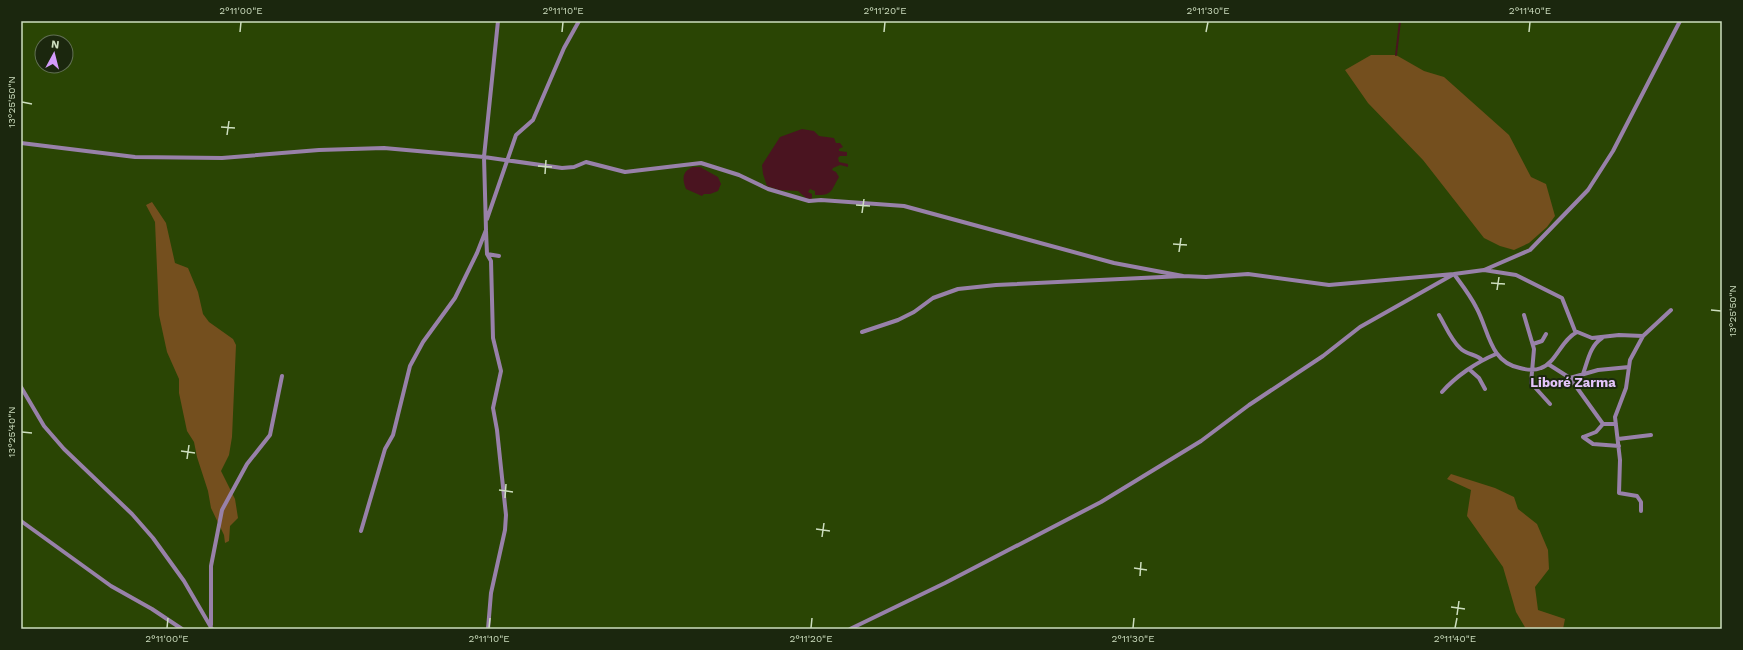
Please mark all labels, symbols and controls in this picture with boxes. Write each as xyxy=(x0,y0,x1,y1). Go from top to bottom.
text: 2°11'00"E xyxy=(219,5,263,16)
text: 2°11'10"E xyxy=(542,5,584,16)
text: 2°11'20"E xyxy=(863,5,907,16)
text: 2°11'30"E xyxy=(1186,5,1230,16)
text: 2°11'40"E xyxy=(1509,5,1551,16)
north arrow xyxy=(34,34,74,74)
text: N xyxy=(50,38,60,52)
text: 13°25'50"N xyxy=(6,76,17,128)
text: 13°25'50"N xyxy=(1727,285,1738,337)
district label: Liboré Zarma xyxy=(1530,375,1616,390)
text: 13°25'40"N xyxy=(6,406,17,458)
text: 2°11'00"E xyxy=(145,633,189,644)
text: 2°11'10"E xyxy=(468,633,510,644)
text: 2°11'20"E xyxy=(789,633,833,644)
text: 2°11'30"E xyxy=(1111,633,1155,644)
text: 2°11'40"E xyxy=(1434,633,1476,644)

